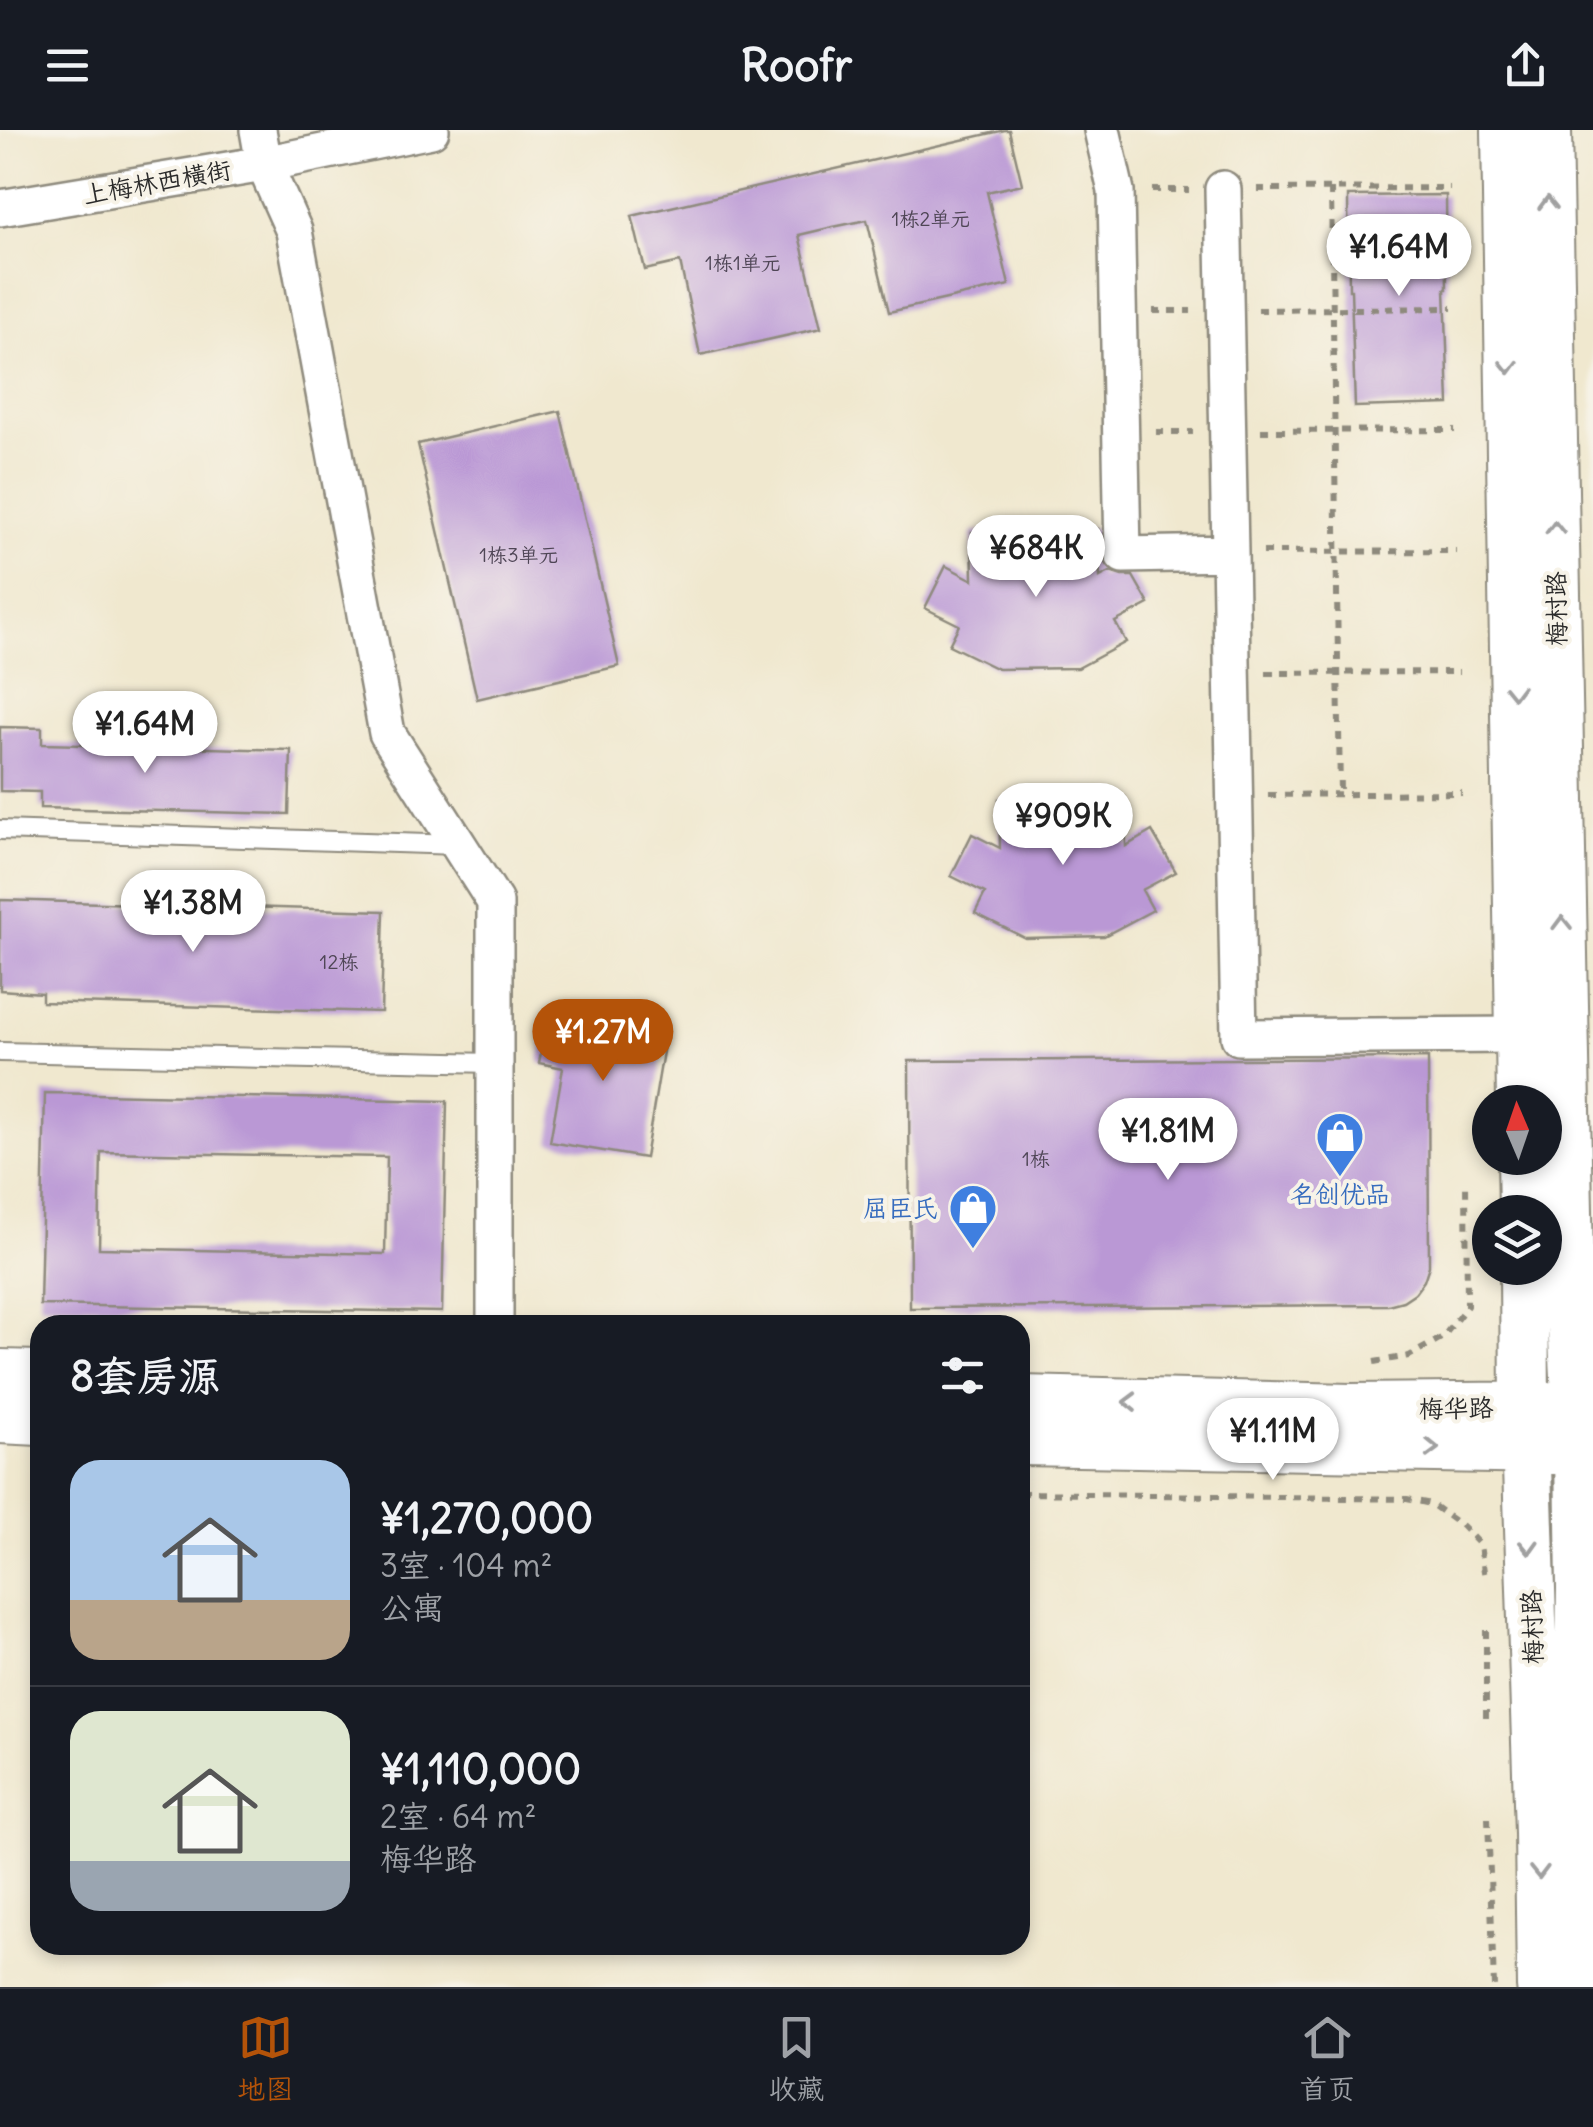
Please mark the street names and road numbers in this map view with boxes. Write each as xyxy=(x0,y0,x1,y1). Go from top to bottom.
street label: 上梅林西横街 xyxy=(80,153,234,211)
street label: 梅村路 xyxy=(1539,571,1573,647)
street label: 梅华路 xyxy=(1418,1391,1494,1425)
street label: 梅村路 xyxy=(1515,1589,1549,1665)

